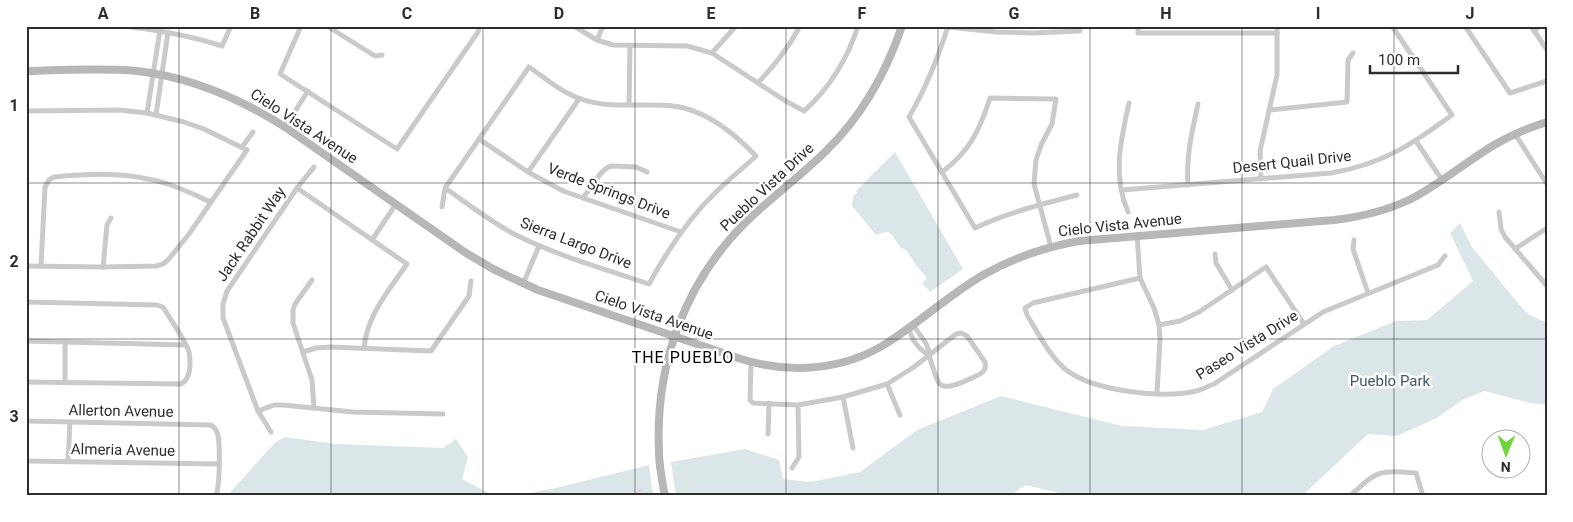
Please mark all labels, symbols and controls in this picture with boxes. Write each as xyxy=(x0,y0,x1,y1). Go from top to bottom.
text: A xyxy=(98,4,109,23)
text: B xyxy=(250,4,260,23)
text: C xyxy=(402,4,412,23)
text: D xyxy=(554,4,564,23)
text: E xyxy=(707,4,716,23)
text: F xyxy=(858,4,867,23)
text: G xyxy=(1009,4,1020,23)
text: H xyxy=(1160,4,1172,23)
text: I xyxy=(1316,4,1320,23)
text: J xyxy=(1466,4,1474,23)
scale bar xyxy=(1370,42,1458,74)
text: 100 m xyxy=(1378,51,1420,69)
street label: Cielo Vista Avenue xyxy=(247,85,361,167)
text: 1 xyxy=(9,96,19,115)
street label: Pueblo Vista Drive xyxy=(716,139,818,235)
street label: Desert Quail Drive xyxy=(1232,147,1352,177)
street label: Verde Springs Drive xyxy=(545,159,673,223)
street label: Jack Rabbit Way xyxy=(213,183,289,285)
street label: Cielo Vista Avenue xyxy=(1057,210,1183,240)
street label: Sierra Largo Drive xyxy=(518,213,634,273)
text: 2 xyxy=(9,252,19,271)
street label: Cielo Vista Avenue xyxy=(592,286,716,344)
street label: Paseo Vista Drive xyxy=(1193,306,1301,384)
district label: THE PUEBLO xyxy=(632,348,734,367)
park label: Pueblo Park xyxy=(1350,372,1431,390)
street label: Allerton Avenue xyxy=(68,401,174,421)
text: 3 xyxy=(9,407,19,426)
north arrow xyxy=(1480,430,1530,480)
street label: Almeria Avenue xyxy=(71,440,175,460)
text: N xyxy=(1501,459,1511,475)

